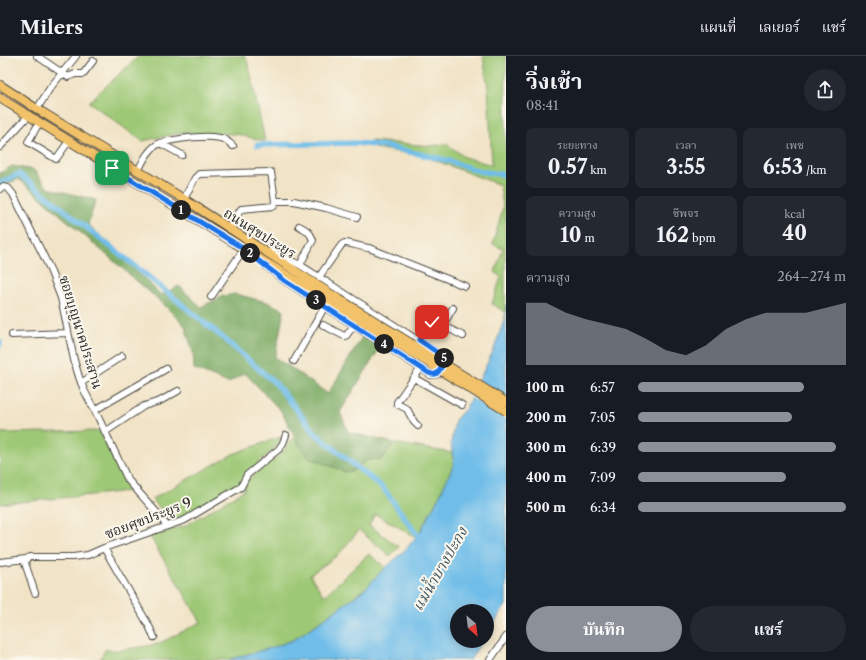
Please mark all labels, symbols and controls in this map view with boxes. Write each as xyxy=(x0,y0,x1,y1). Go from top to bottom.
text: Milers xyxy=(20,16,83,39)
text: แผนที่ xyxy=(700,18,736,36)
text: เลเยอร์ xyxy=(758,18,800,36)
text: แชร์ xyxy=(822,18,846,36)
text: วิ่งเช้า xyxy=(526,68,582,95)
button: share xyxy=(804,69,846,111)
text: 08:41 xyxy=(526,97,559,113)
text: ระยะทาง xyxy=(557,138,598,152)
text: เวลา xyxy=(675,138,697,152)
text: เพซ xyxy=(785,138,804,152)
pin xyxy=(95,151,129,185)
text: 0.57 xyxy=(548,155,587,179)
text: 3:55 xyxy=(666,155,706,179)
text: 6:53 xyxy=(763,155,803,179)
icon: arrive xyxy=(101,157,123,179)
text: km xyxy=(587,163,607,177)
text: /km xyxy=(803,163,827,177)
pin: 1 xyxy=(171,200,191,220)
text: 1 xyxy=(179,203,183,217)
street label: ถนนศุขประยูร xyxy=(220,204,300,262)
text: ความสูง xyxy=(559,206,596,220)
text: ชีพจร xyxy=(673,206,699,220)
text: kcal xyxy=(784,207,805,221)
text: 40 xyxy=(782,221,807,245)
text: 10 xyxy=(560,223,582,247)
text: 162 xyxy=(656,223,689,247)
text: m xyxy=(582,231,595,245)
text: bpm xyxy=(689,231,716,245)
pin: 2 xyxy=(240,243,260,263)
text: 2 xyxy=(247,246,253,260)
text: 264–274 m xyxy=(777,268,846,284)
text: ความสูง xyxy=(526,269,570,285)
street label: ซอยบุญนาคประสาน xyxy=(55,273,107,391)
pin: 3 xyxy=(306,290,326,310)
text: 3 xyxy=(313,293,319,307)
pin xyxy=(415,305,449,339)
icon: check xyxy=(421,311,443,333)
pin: 4 xyxy=(374,334,394,354)
text: 4 xyxy=(381,337,387,351)
pin: 5 xyxy=(434,348,454,368)
text: 5 xyxy=(441,351,447,365)
text: 100 m xyxy=(526,379,565,395)
text: 6:57 xyxy=(590,379,615,395)
text: 200 m xyxy=(526,409,566,425)
text: 7:05 xyxy=(590,409,615,425)
text: 300 m xyxy=(526,439,566,455)
text: 6:39 xyxy=(590,439,616,455)
text: 400 m xyxy=(526,469,566,485)
text: 7:09 xyxy=(590,469,616,485)
street label: ซอยศุขประยูร 9 xyxy=(102,493,194,543)
text: 500 m xyxy=(526,499,566,515)
text: 6:34 xyxy=(590,499,616,515)
water label: แม่น้ำบางปะกง xyxy=(407,522,472,614)
north arrow xyxy=(450,604,494,648)
map controls xyxy=(450,604,494,648)
button: บันทึก xyxy=(526,606,682,652)
button: แชร์ xyxy=(690,606,846,652)

